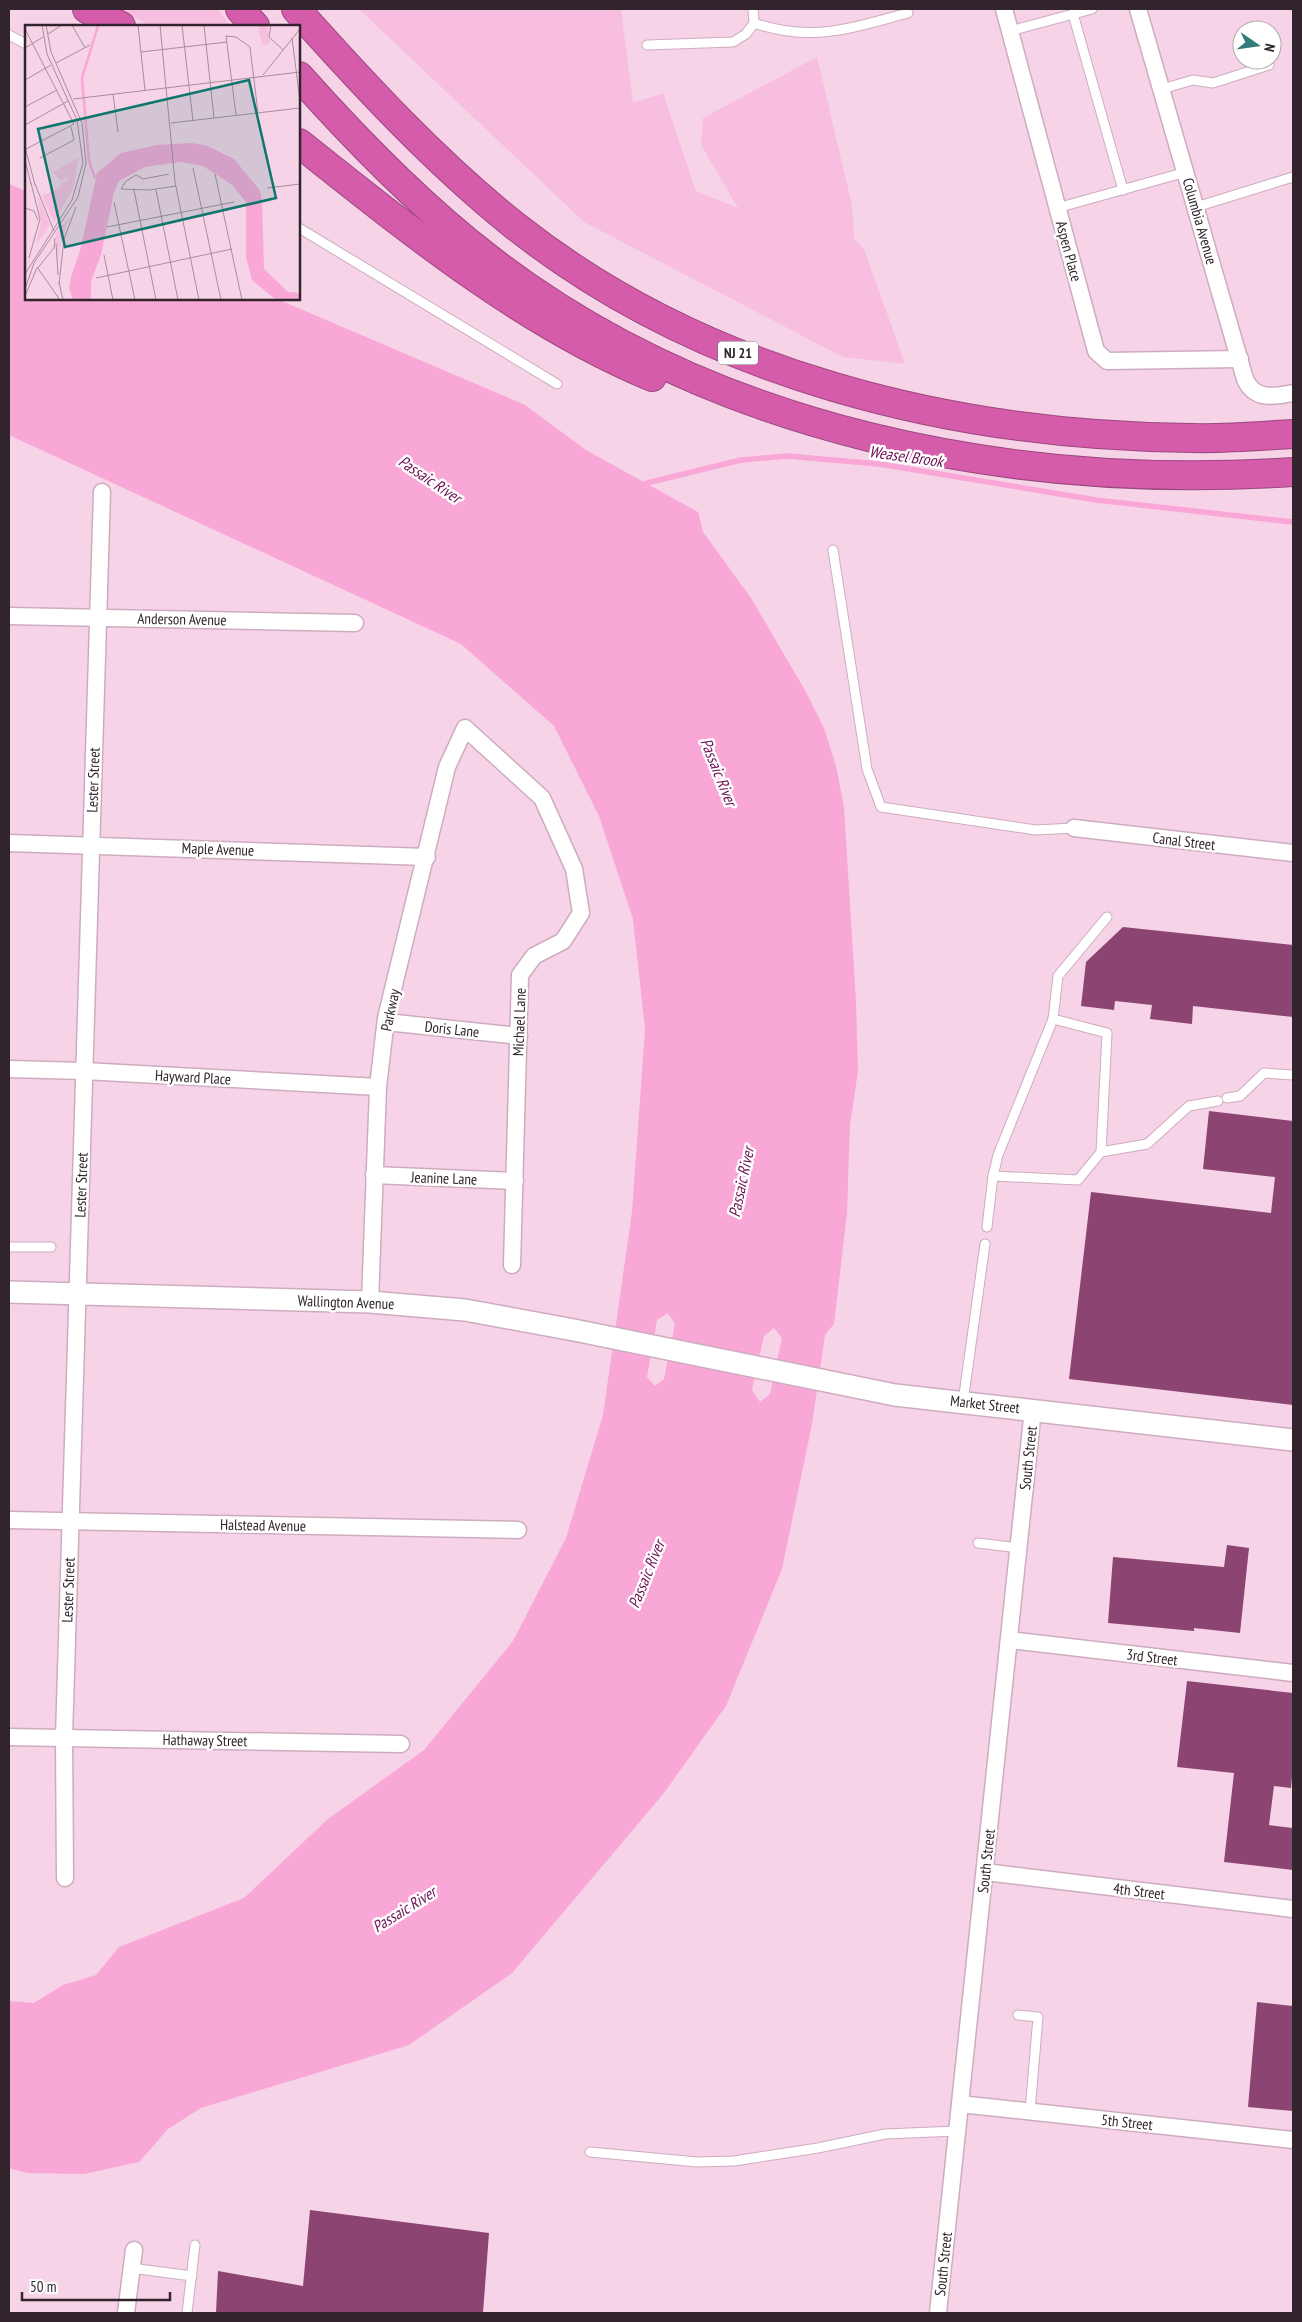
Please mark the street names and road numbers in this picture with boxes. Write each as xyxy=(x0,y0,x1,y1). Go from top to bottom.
street label: Columbia Avenue xyxy=(1179,176,1221,266)
street label: Aspen Place xyxy=(1052,218,1086,284)
road number: NJ 21 xyxy=(718,342,758,364)
street label: Anderson Avenue xyxy=(137,609,227,629)
street label: Lester Street xyxy=(82,747,104,813)
street label: Canal Street xyxy=(1152,828,1216,854)
street label: Maple Avenue xyxy=(181,838,255,860)
street label: Parkway xyxy=(376,987,404,1033)
street label: Michael Lane xyxy=(508,987,530,1057)
street label: Doris Lane xyxy=(424,1017,480,1041)
street label: Hayward Place xyxy=(155,1066,231,1088)
street label: Lester Street xyxy=(70,1152,92,1218)
street label: Jeanine Lane xyxy=(409,1167,478,1189)
street label: Wallington Avenue xyxy=(297,1291,395,1313)
street label: Market Street xyxy=(949,1391,1021,1417)
street label: South Street xyxy=(1015,1425,1041,1491)
street label: Halstead Avenue xyxy=(220,1515,306,1535)
street label: Lester Street xyxy=(57,1557,79,1623)
street label: 3rd Street xyxy=(1125,1644,1179,1670)
street label: Hathaway Street xyxy=(162,1730,248,1750)
street label: South Street xyxy=(973,1828,999,1894)
street label: 4th Street xyxy=(1112,1878,1166,1904)
street label: 5th Street xyxy=(1100,2110,1154,2134)
street label: South Street xyxy=(930,2231,956,2297)

